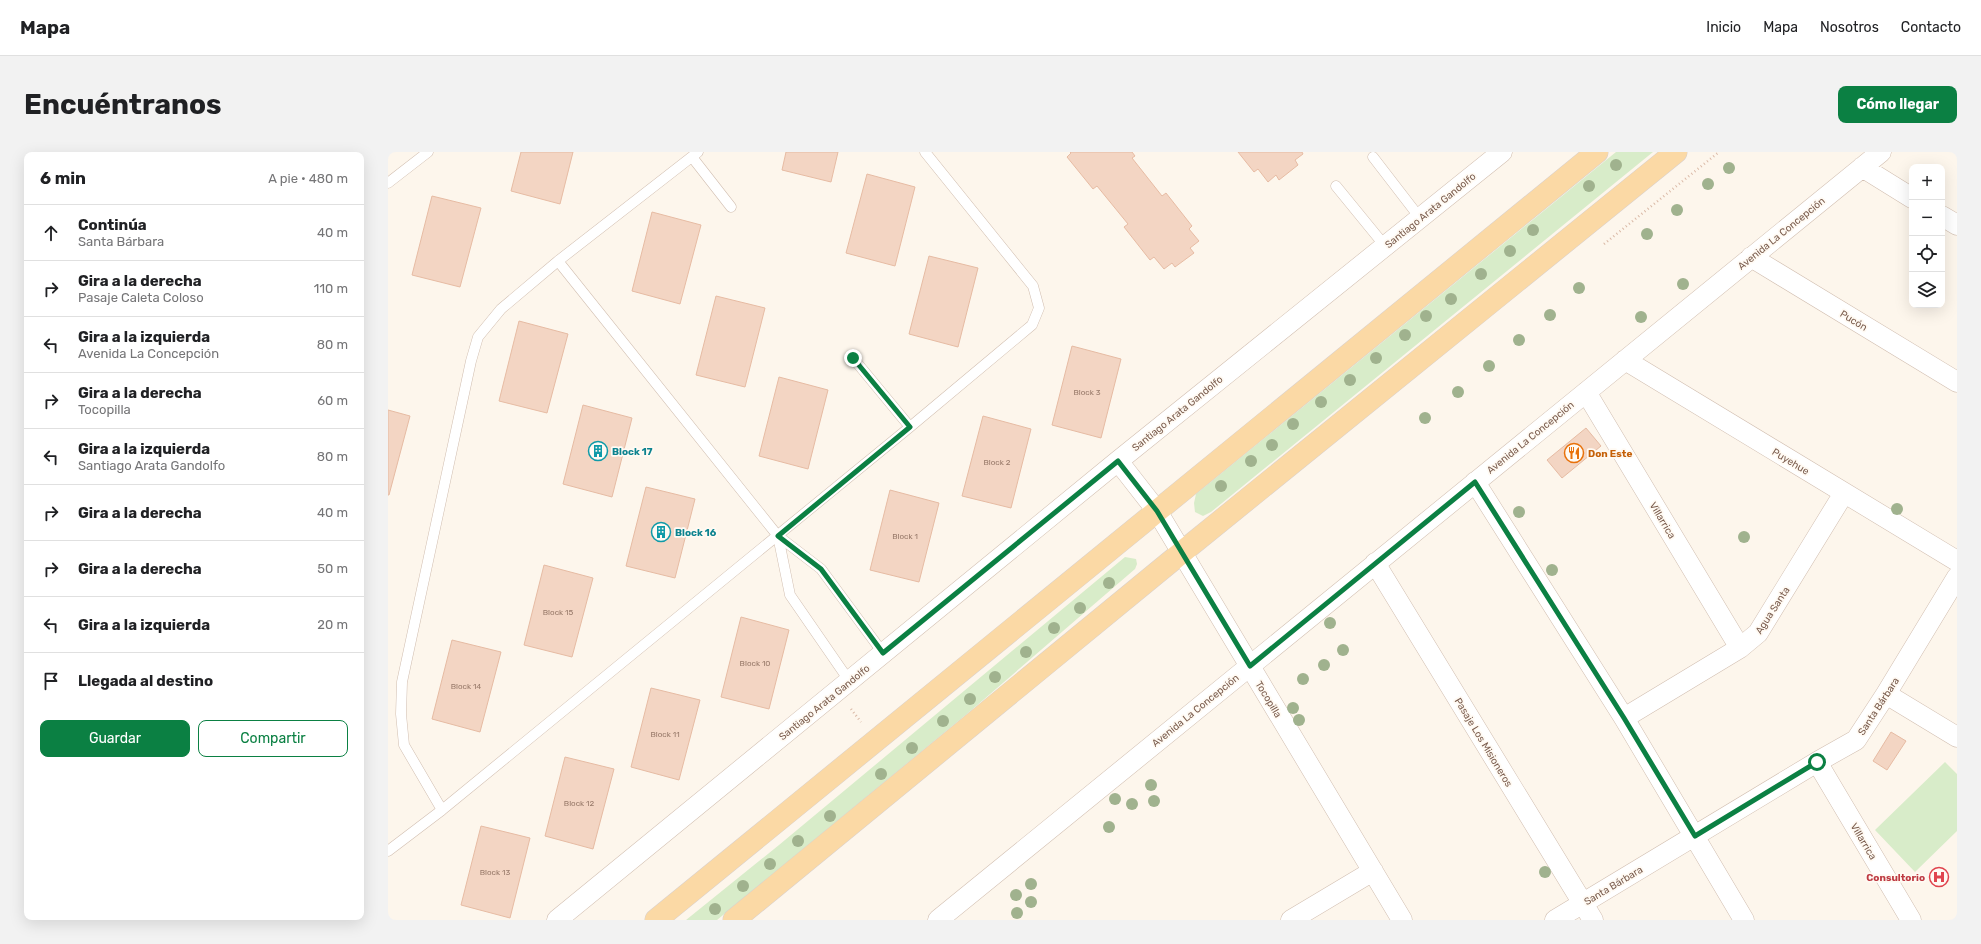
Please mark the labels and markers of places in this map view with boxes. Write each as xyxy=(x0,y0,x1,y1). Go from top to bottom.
building icon: Block 17 xyxy=(587,440,609,462)
restaurant icon: Don Este xyxy=(1563,442,1585,464)
place label: Block 17 xyxy=(612,446,653,458)
place label: Don Este xyxy=(1588,448,1632,460)
building icon: Block 16 xyxy=(650,521,672,543)
place label: Block 16 xyxy=(675,527,717,539)
hospital icon: Consultorio xyxy=(1928,866,1950,888)
place label: Consultorio xyxy=(1866,872,1925,884)

